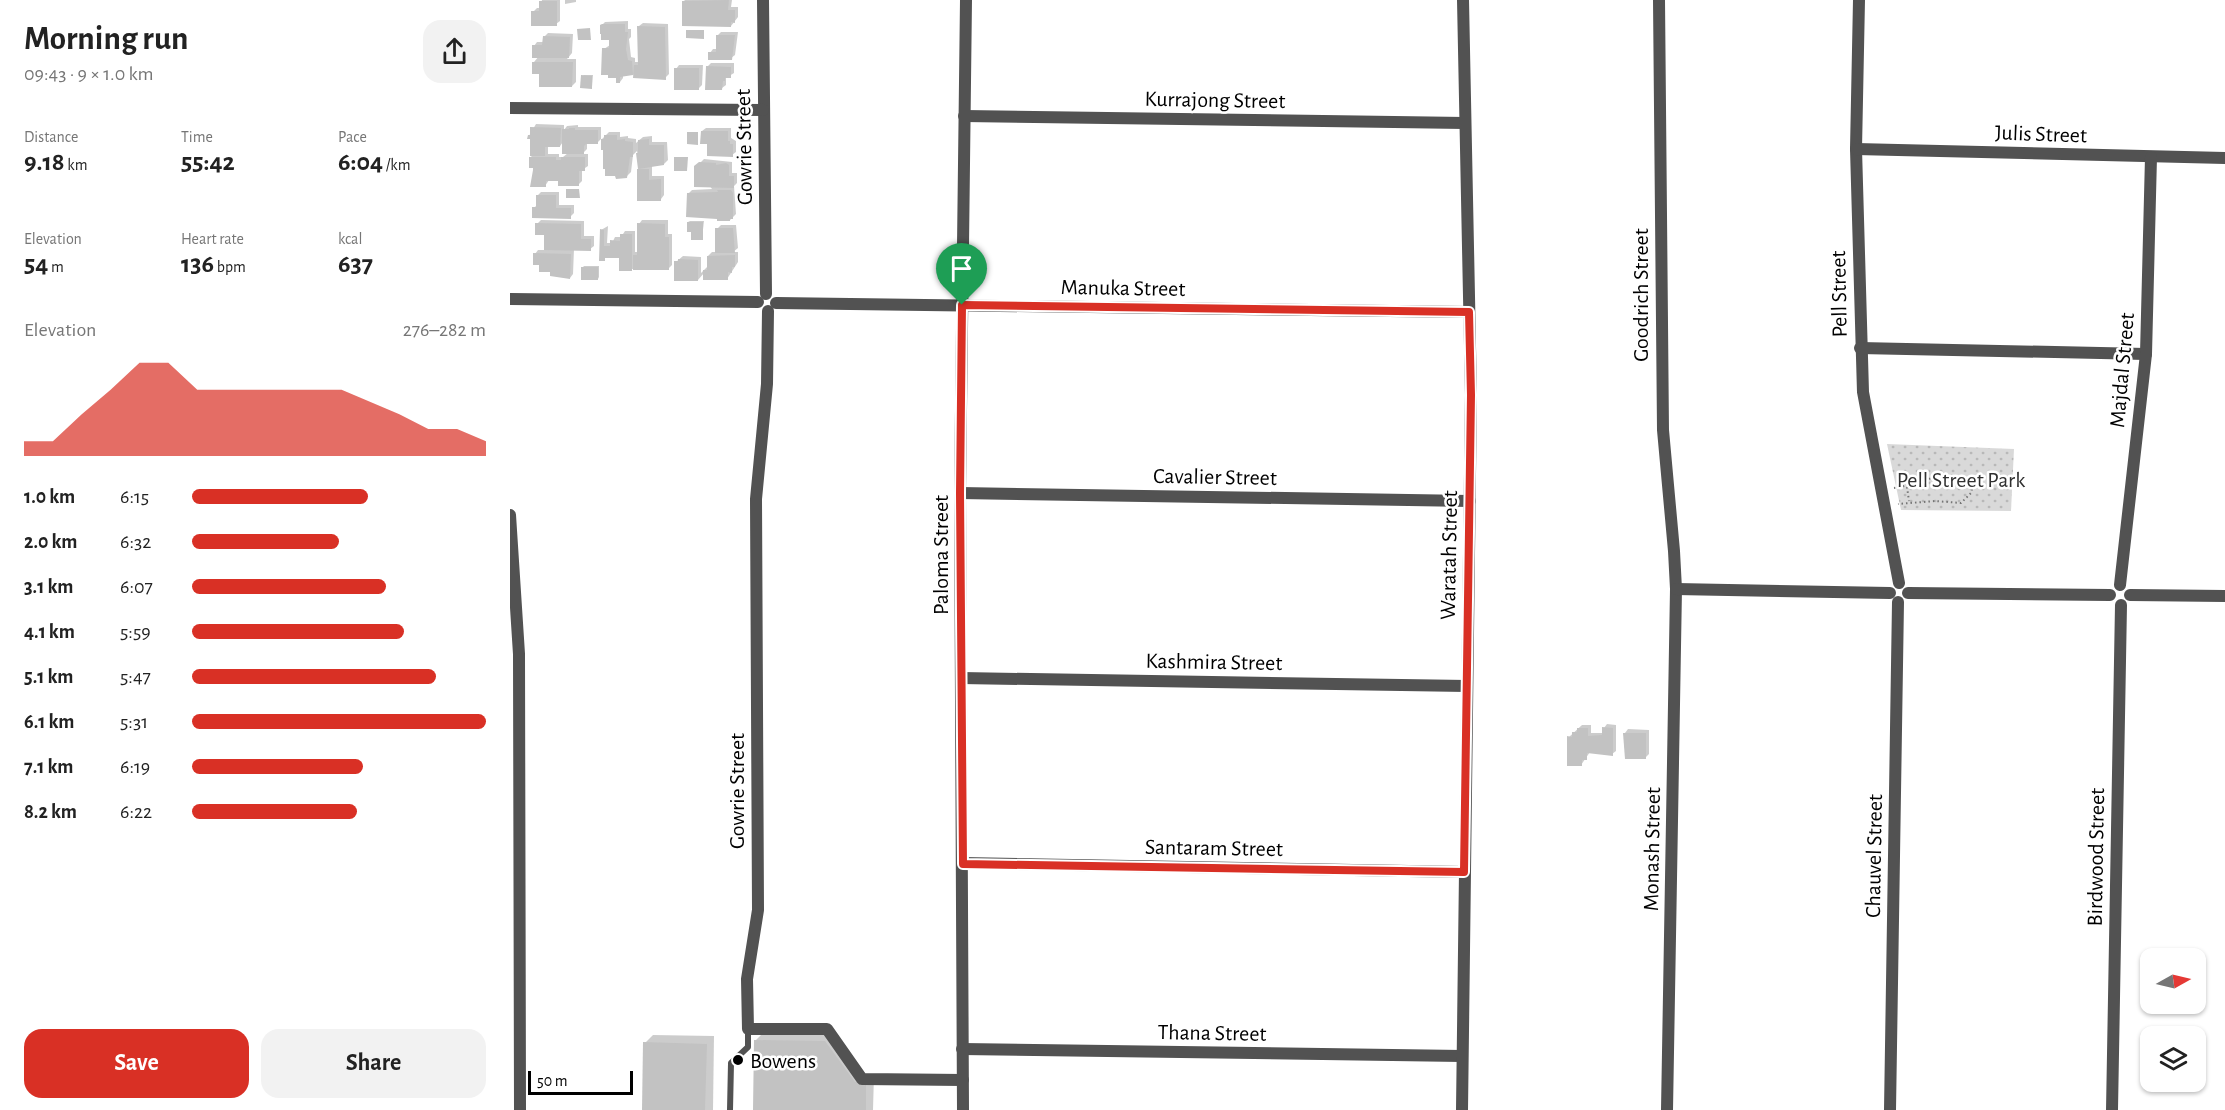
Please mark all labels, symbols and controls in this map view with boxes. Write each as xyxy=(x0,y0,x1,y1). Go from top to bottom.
button: share xyxy=(423,20,486,83)
text: Morning run xyxy=(24,23,188,56)
text: 09:43 · 9 × 1.0 km xyxy=(24,64,154,84)
street label: Kurrajong Street xyxy=(1144,88,1286,112)
street label: Gowrie Street xyxy=(732,89,756,205)
street label: Julis Street xyxy=(1995,121,2087,147)
text: Distance xyxy=(24,129,78,145)
text: Time xyxy=(181,129,213,145)
text: Pace xyxy=(338,129,367,145)
text: 9.18 xyxy=(24,149,65,175)
text: 55:42 xyxy=(181,149,235,175)
text: 6:04 xyxy=(338,149,383,175)
text: km xyxy=(65,157,87,173)
text: /km xyxy=(383,157,410,173)
street label: Goodrich Street xyxy=(1630,228,1652,362)
text: Elevation xyxy=(24,231,82,247)
text: Heart rate xyxy=(181,231,244,247)
text: kcal xyxy=(338,231,362,247)
pin xyxy=(936,243,987,305)
street label: Pell Street xyxy=(1827,250,1851,338)
text: 54 xyxy=(24,251,48,277)
text: 136 xyxy=(181,251,214,277)
text: 637 xyxy=(338,251,373,277)
icon: arrive xyxy=(945,252,978,285)
text: m xyxy=(48,259,64,275)
text: bpm xyxy=(214,259,246,275)
street label: Manuka Street xyxy=(1060,276,1186,300)
street label: Majdal Street xyxy=(2106,312,2138,429)
text: Elevation xyxy=(24,320,96,340)
text: 276–282 m xyxy=(403,320,486,340)
street label: Cavalier Street xyxy=(1153,465,1277,489)
park label: Pell Street Park xyxy=(1897,469,2025,491)
text: 1.0 km xyxy=(24,487,75,507)
text: 6:15 xyxy=(120,487,149,507)
street label: Waratah Street xyxy=(1437,490,1461,620)
street label: Paloma Street xyxy=(930,495,952,615)
text: 2.0 km xyxy=(24,532,77,552)
text: 6:32 xyxy=(120,532,151,552)
text: 3.1 km xyxy=(24,577,73,597)
text: 6:07 xyxy=(120,577,153,597)
text: 4.1 km xyxy=(24,622,75,642)
text: 5:59 xyxy=(120,622,151,642)
street label: Kashmira Street xyxy=(1145,650,1283,674)
text: 5.1 km xyxy=(24,667,73,687)
text: 5:47 xyxy=(120,667,151,687)
text: 6.1 km xyxy=(24,712,75,732)
text: 5:31 xyxy=(120,712,148,732)
street label: Gowrie Street xyxy=(726,733,748,849)
text: 7.1 km xyxy=(24,757,73,777)
text: 6:19 xyxy=(120,757,150,777)
street label: Monash Street xyxy=(1640,787,1664,911)
street label: Birdwood Street xyxy=(2084,788,2108,926)
street label: Chauvel Street xyxy=(1862,794,1886,918)
text: 8.2 km xyxy=(24,802,77,822)
text: 6:22 xyxy=(120,802,152,822)
street label: Santaram Street xyxy=(1145,836,1283,860)
north arrow xyxy=(2140,948,2206,1014)
map controls xyxy=(2140,948,2206,1092)
street label: Thana Street xyxy=(1157,1021,1267,1045)
button: layers xyxy=(2140,1026,2206,1092)
button: Save xyxy=(24,1029,249,1098)
button: Share xyxy=(261,1029,486,1098)
place label: Bowens xyxy=(750,1050,816,1072)
marker: Bowens xyxy=(731,1053,745,1067)
scale bar xyxy=(528,1068,633,1096)
text: 50 m xyxy=(537,1073,568,1089)

